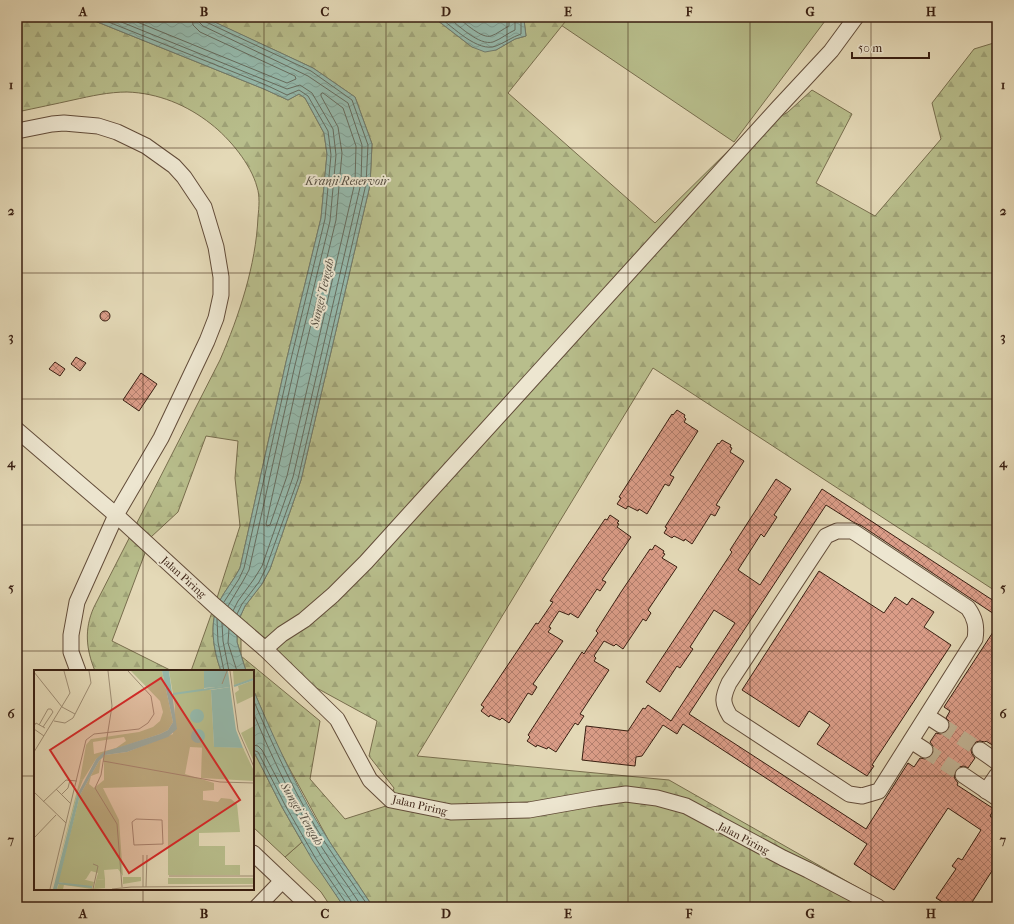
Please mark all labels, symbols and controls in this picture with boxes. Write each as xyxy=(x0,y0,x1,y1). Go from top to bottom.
text: A xyxy=(78,4,88,19)
text: B xyxy=(200,4,209,19)
text: C xyxy=(321,4,330,19)
text: D xyxy=(441,4,451,19)
text: E xyxy=(564,4,572,19)
text: F xyxy=(685,4,693,19)
text: G xyxy=(805,4,815,19)
text: H xyxy=(926,4,937,19)
scale bar xyxy=(852,34,929,60)
text: 50 m xyxy=(858,41,882,55)
text: 1 xyxy=(9,77,14,92)
text: 1 xyxy=(1001,77,1006,92)
water label: Kranji Reservoir xyxy=(304,174,390,188)
text: 2 xyxy=(8,203,15,218)
text: 2 xyxy=(1000,203,1007,218)
water label: Sungei Tengah xyxy=(307,257,337,330)
text: 3 xyxy=(8,329,14,345)
text: 3 xyxy=(1000,329,1006,345)
text: 4 xyxy=(6,455,16,471)
text: 4 xyxy=(998,455,1008,471)
street label: Jalan Piring xyxy=(158,553,209,601)
text: 5 xyxy=(8,580,14,595)
text: 5 xyxy=(1000,580,1006,595)
inset map xyxy=(34,670,254,890)
text: 6 xyxy=(7,706,15,721)
text: 6 xyxy=(999,706,1007,721)
water label: Sungei Tengah xyxy=(277,779,326,848)
street label: Jalan Piring xyxy=(390,793,449,818)
street label: Jalan Piring xyxy=(715,819,772,857)
text: 7 xyxy=(7,832,15,847)
text: 7 xyxy=(999,832,1007,847)
text: A xyxy=(78,906,88,921)
text: B xyxy=(200,906,209,921)
text: C xyxy=(321,906,330,921)
text: D xyxy=(441,906,451,921)
text: E xyxy=(564,906,572,921)
text: F xyxy=(685,906,693,921)
text: G xyxy=(805,906,815,921)
text: H xyxy=(926,906,937,921)

